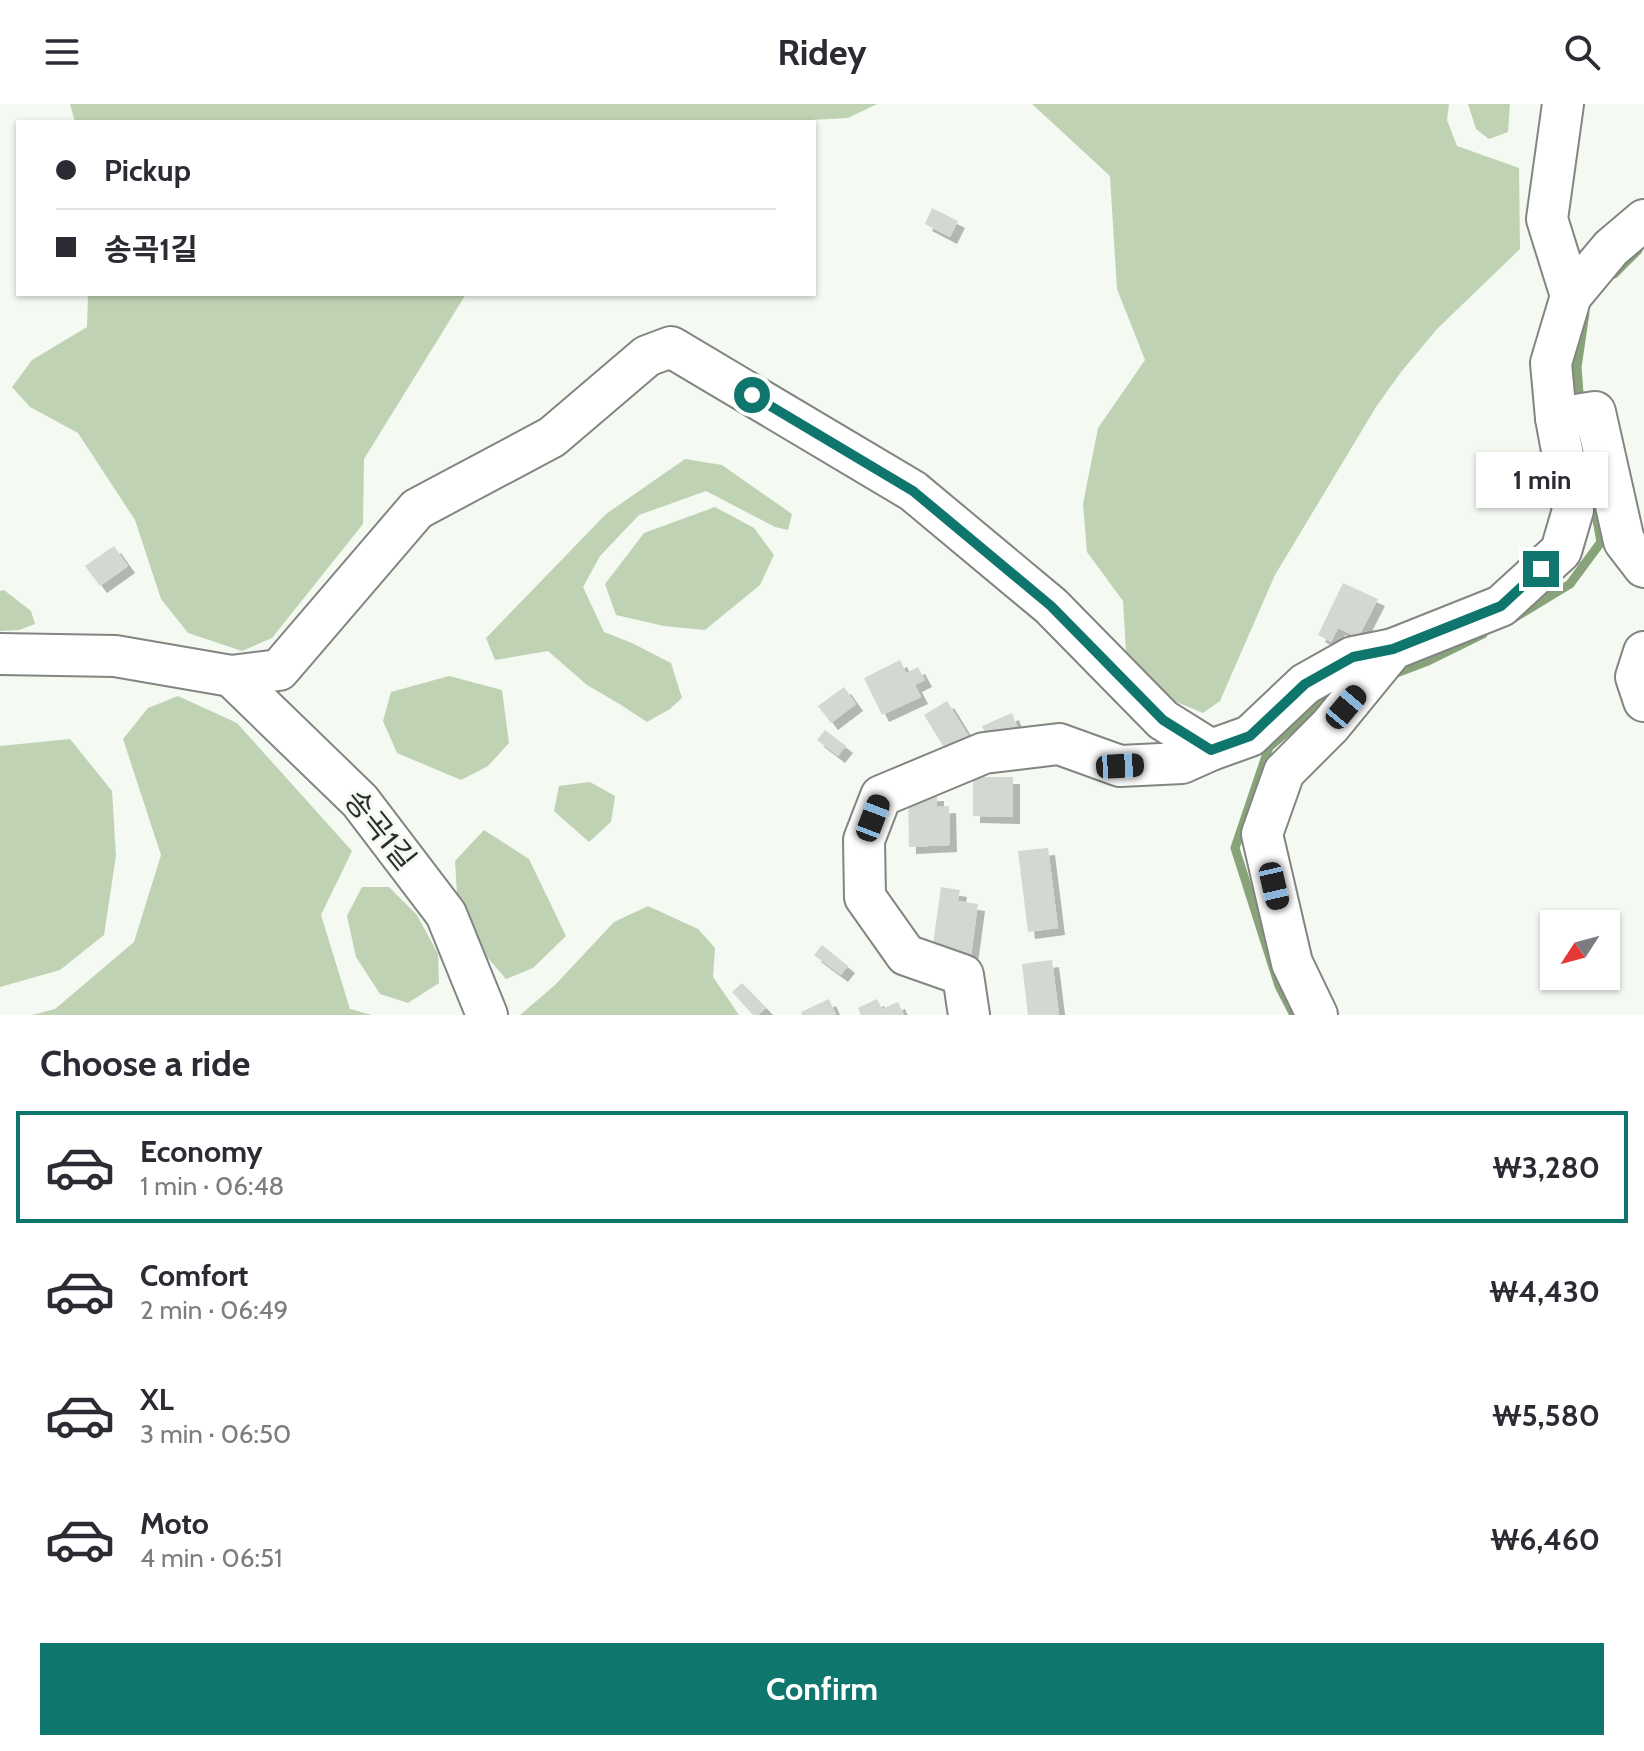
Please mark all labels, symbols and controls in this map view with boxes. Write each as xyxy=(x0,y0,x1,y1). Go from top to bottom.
icon: menu xyxy=(40,30,84,74)
text: Ridey xyxy=(777,30,867,74)
icon: search xyxy=(1560,30,1604,74)
text: Pickup xyxy=(104,152,191,189)
text: 송곡1길 xyxy=(104,231,198,268)
route start xyxy=(734,377,770,413)
callout: 1 min xyxy=(1475,453,1607,509)
text: 1 min xyxy=(1513,464,1571,496)
route end xyxy=(1523,551,1559,587)
car xyxy=(1321,681,1371,733)
car xyxy=(1095,753,1145,779)
street label: 송곡1길 xyxy=(337,782,424,877)
car xyxy=(853,791,893,845)
car xyxy=(1257,860,1291,912)
north arrow xyxy=(1540,910,1620,990)
map controls xyxy=(1540,910,1620,990)
text: Choose a ride xyxy=(40,1041,250,1085)
icon: car xyxy=(44,1131,116,1203)
text: Economy xyxy=(140,1133,263,1170)
text: ₩3,280 xyxy=(1493,1149,1600,1186)
text: 1 min · 06:48 xyxy=(140,1170,284,1202)
icon: car xyxy=(44,1255,116,1327)
text: Comfort xyxy=(140,1257,248,1294)
text: ₩4,430 xyxy=(1489,1273,1600,1310)
text: 2 min · 06:49 xyxy=(140,1294,288,1326)
icon: car xyxy=(44,1379,116,1451)
text: XL xyxy=(140,1381,174,1418)
text: ₩5,580 xyxy=(1493,1397,1600,1434)
text: 3 min · 06:50 xyxy=(140,1418,291,1450)
icon: car xyxy=(44,1503,116,1575)
text: Moto xyxy=(140,1505,209,1542)
text: ₩6,460 xyxy=(1490,1521,1600,1558)
text: 4 min · 06:51 xyxy=(140,1542,282,1574)
button: Confirm xyxy=(40,1643,1604,1735)

